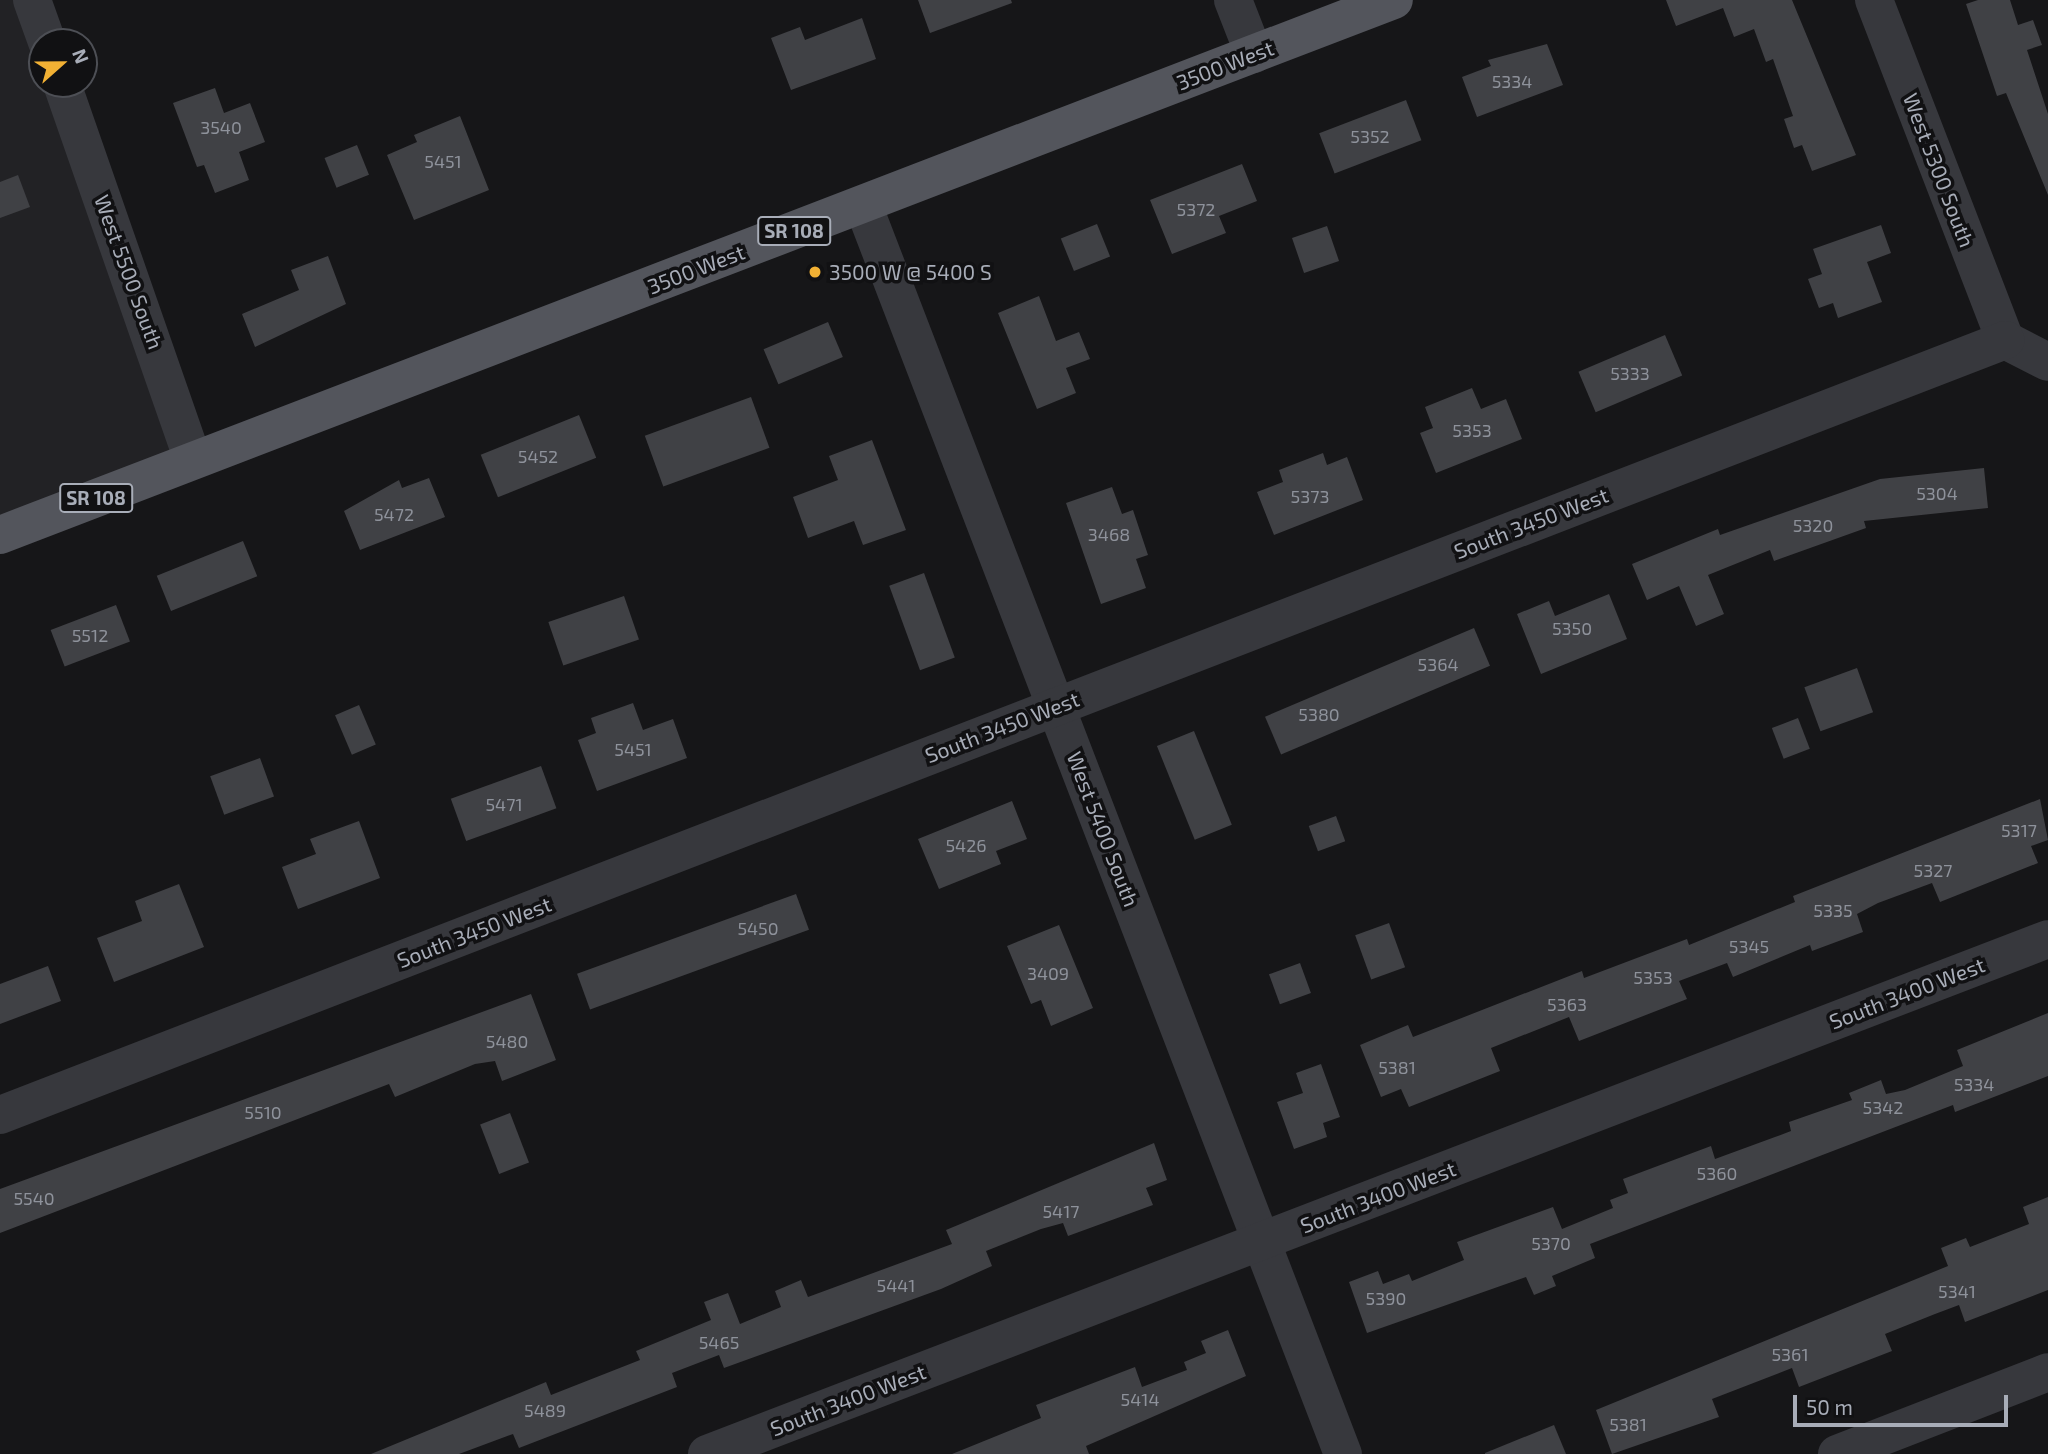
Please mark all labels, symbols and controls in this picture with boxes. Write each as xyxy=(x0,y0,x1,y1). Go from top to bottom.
north arrow xyxy=(28,28,98,98)
street label: 3500 West xyxy=(1173,35,1277,95)
text: N xyxy=(68,45,94,67)
house number: 5334 xyxy=(1492,70,1532,92)
street label: West 5300 South xyxy=(1898,89,1980,251)
house number: 3540 xyxy=(200,116,242,138)
house number: 5352 xyxy=(1350,125,1390,147)
house number: 5451 xyxy=(424,150,462,172)
street label: West 5500 South xyxy=(89,191,169,353)
house number: 5372 xyxy=(1177,198,1215,220)
road number: SR 108 xyxy=(756,216,832,246)
street label: 3500 West xyxy=(644,239,748,299)
place label: 3500 W @ 5400 S xyxy=(829,259,992,285)
marker: 3500 W @ 5400 S xyxy=(807,264,823,280)
house number: 5333 xyxy=(1610,362,1650,384)
house number: 5353 xyxy=(1452,419,1492,441)
house number: 5452 xyxy=(518,445,558,467)
road number: SR 108 xyxy=(57,482,134,513)
street label: South 3450 West xyxy=(1450,482,1612,564)
house number: 5304 xyxy=(1916,482,1958,504)
house number: 5373 xyxy=(1291,485,1329,507)
house number: 5472 xyxy=(374,503,414,525)
house number: 5320 xyxy=(1793,514,1833,536)
house number: 3468 xyxy=(1088,523,1130,545)
house number: 5350 xyxy=(1552,617,1592,639)
house number: 5512 xyxy=(72,624,108,646)
house number: 5364 xyxy=(1417,653,1459,675)
street label: South 3450 West xyxy=(921,686,1083,768)
house number: 5380 xyxy=(1298,703,1340,725)
house number: 5451 xyxy=(614,738,652,760)
street label: West 5400 South xyxy=(1062,748,1144,910)
house number: 5471 xyxy=(485,793,523,815)
house number: 5317 xyxy=(2001,819,2037,841)
house number: 5426 xyxy=(945,834,987,856)
house number: 5327 xyxy=(1914,859,1952,881)
street label: South 3450 West xyxy=(393,891,555,973)
house number: 5335 xyxy=(1813,899,1853,921)
house number: 5450 xyxy=(737,917,779,939)
house number: 5345 xyxy=(1729,935,1769,957)
street label: South 3400 West xyxy=(1826,952,1988,1034)
house number: 3409 xyxy=(1027,962,1069,984)
house number: 5353 xyxy=(1633,966,1673,988)
house number: 5363 xyxy=(1547,993,1587,1015)
house number: 5480 xyxy=(486,1030,528,1052)
house number: 5381 xyxy=(1378,1056,1416,1078)
house number: 5334 xyxy=(1954,1073,1994,1095)
house number: 5342 xyxy=(1863,1096,1903,1118)
house number: 5510 xyxy=(244,1101,282,1123)
street label: South 3400 West xyxy=(1297,1156,1459,1238)
house number: 5360 xyxy=(1697,1162,1737,1184)
house number: 5540 xyxy=(13,1187,55,1209)
house number: 5417 xyxy=(1042,1200,1080,1222)
house number: 5370 xyxy=(1531,1232,1571,1254)
house number: 5441 xyxy=(877,1274,915,1296)
house number: 5341 xyxy=(1938,1280,1976,1302)
house number: 5390 xyxy=(1366,1287,1406,1309)
house number: 5465 xyxy=(699,1331,739,1353)
house number: 5361 xyxy=(1771,1343,1809,1365)
street label: South 3400 West xyxy=(767,1359,929,1441)
scale bar xyxy=(1796,1380,2011,1424)
house number: 5414 xyxy=(1121,1388,1159,1410)
text: 50 m xyxy=(1806,1394,1853,1419)
house number: 5489 xyxy=(524,1399,566,1421)
house number: 5381 xyxy=(1609,1413,1647,1435)

